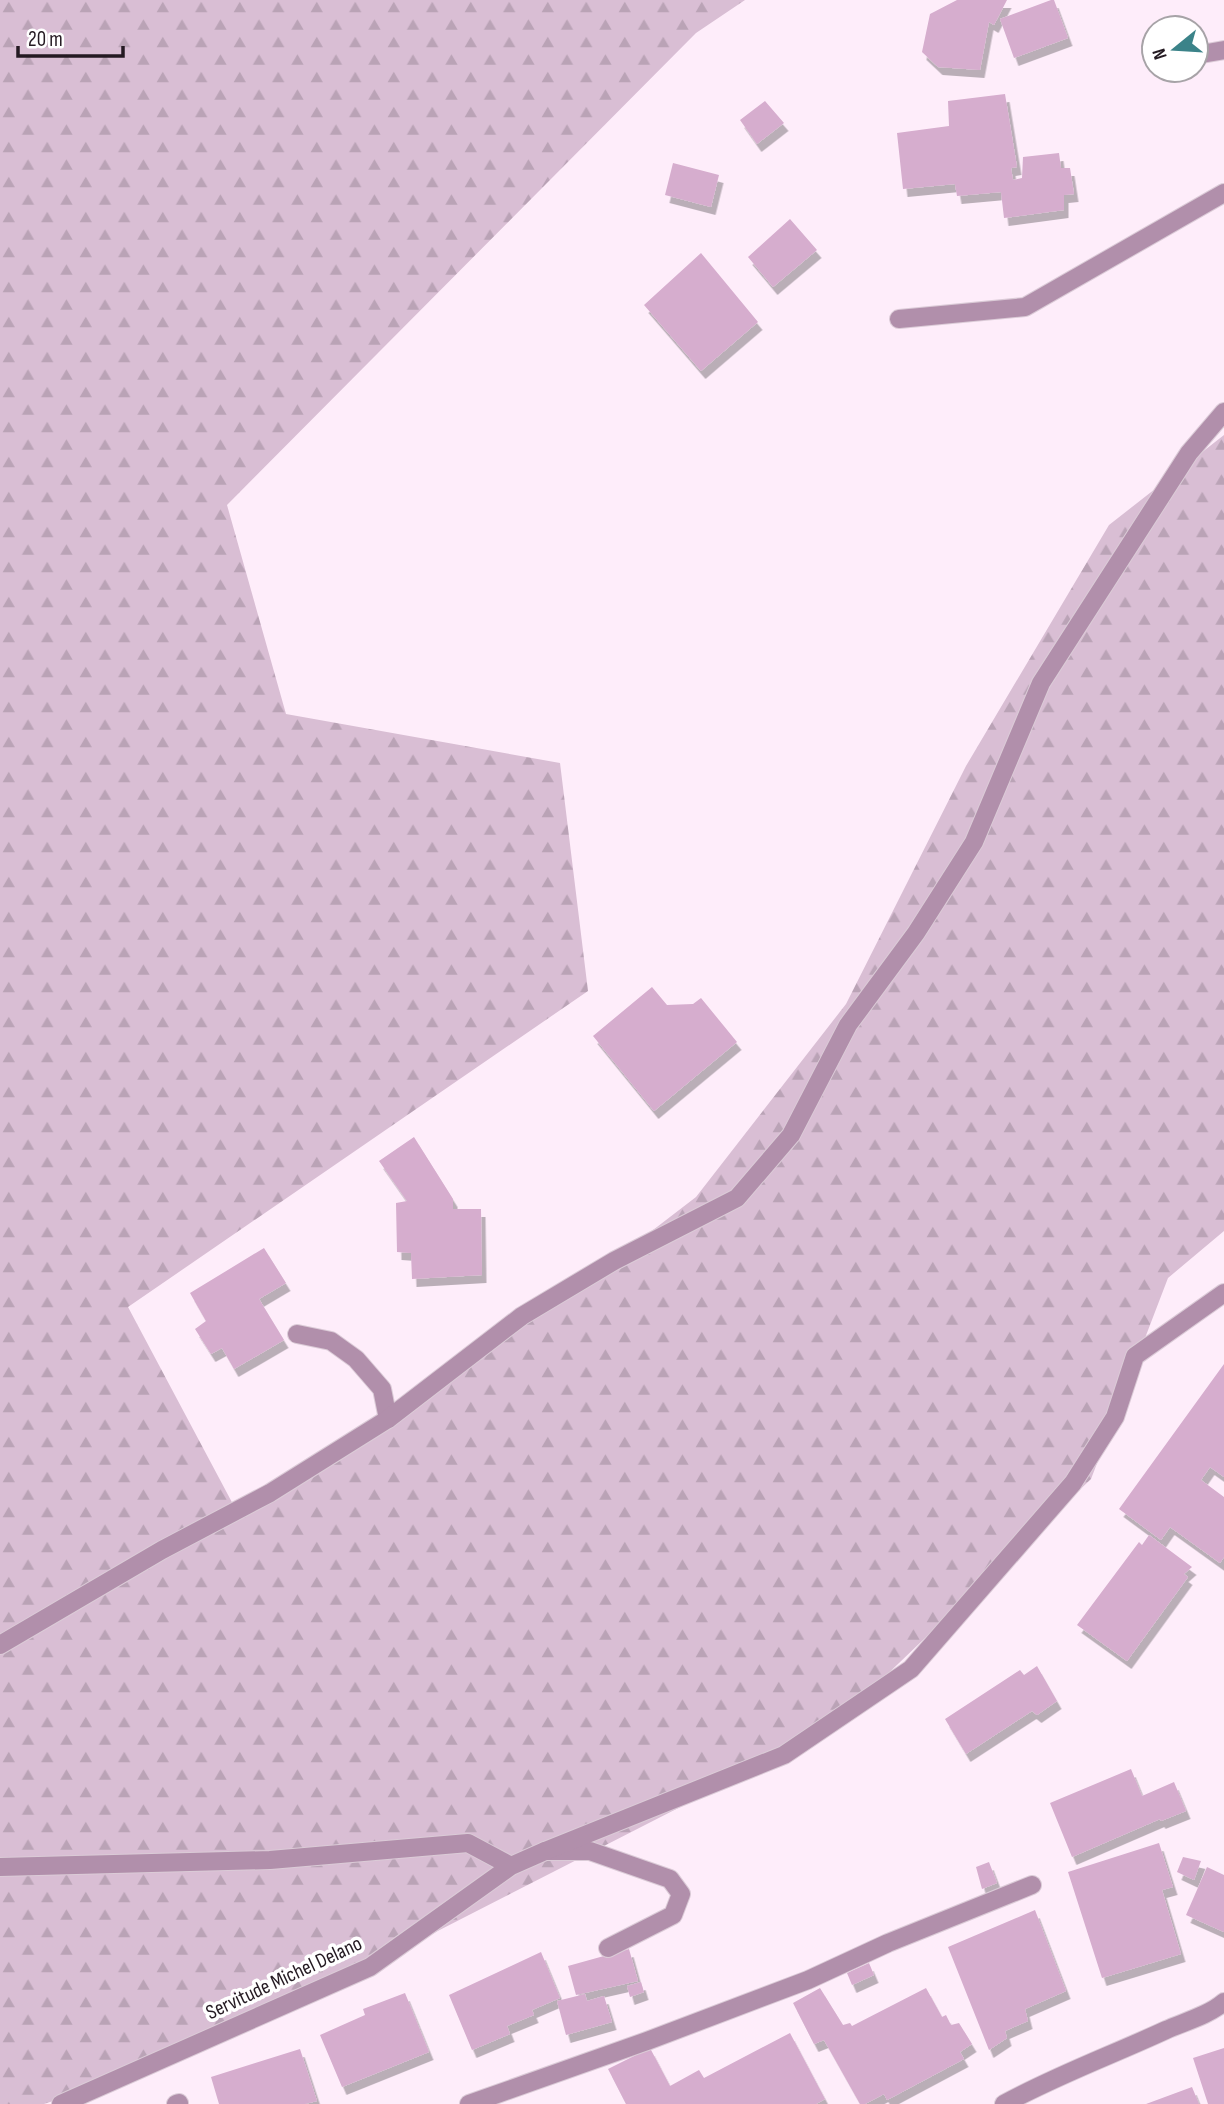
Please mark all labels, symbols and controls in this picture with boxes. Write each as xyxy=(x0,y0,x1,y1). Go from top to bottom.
scale bar xyxy=(18,14,122,58)
north arrow xyxy=(1140,14,1210,84)
text: 20 m xyxy=(28,27,63,52)
text: N xyxy=(1148,45,1173,62)
street label: Servitude Michel Delano xyxy=(202,1931,366,2025)

